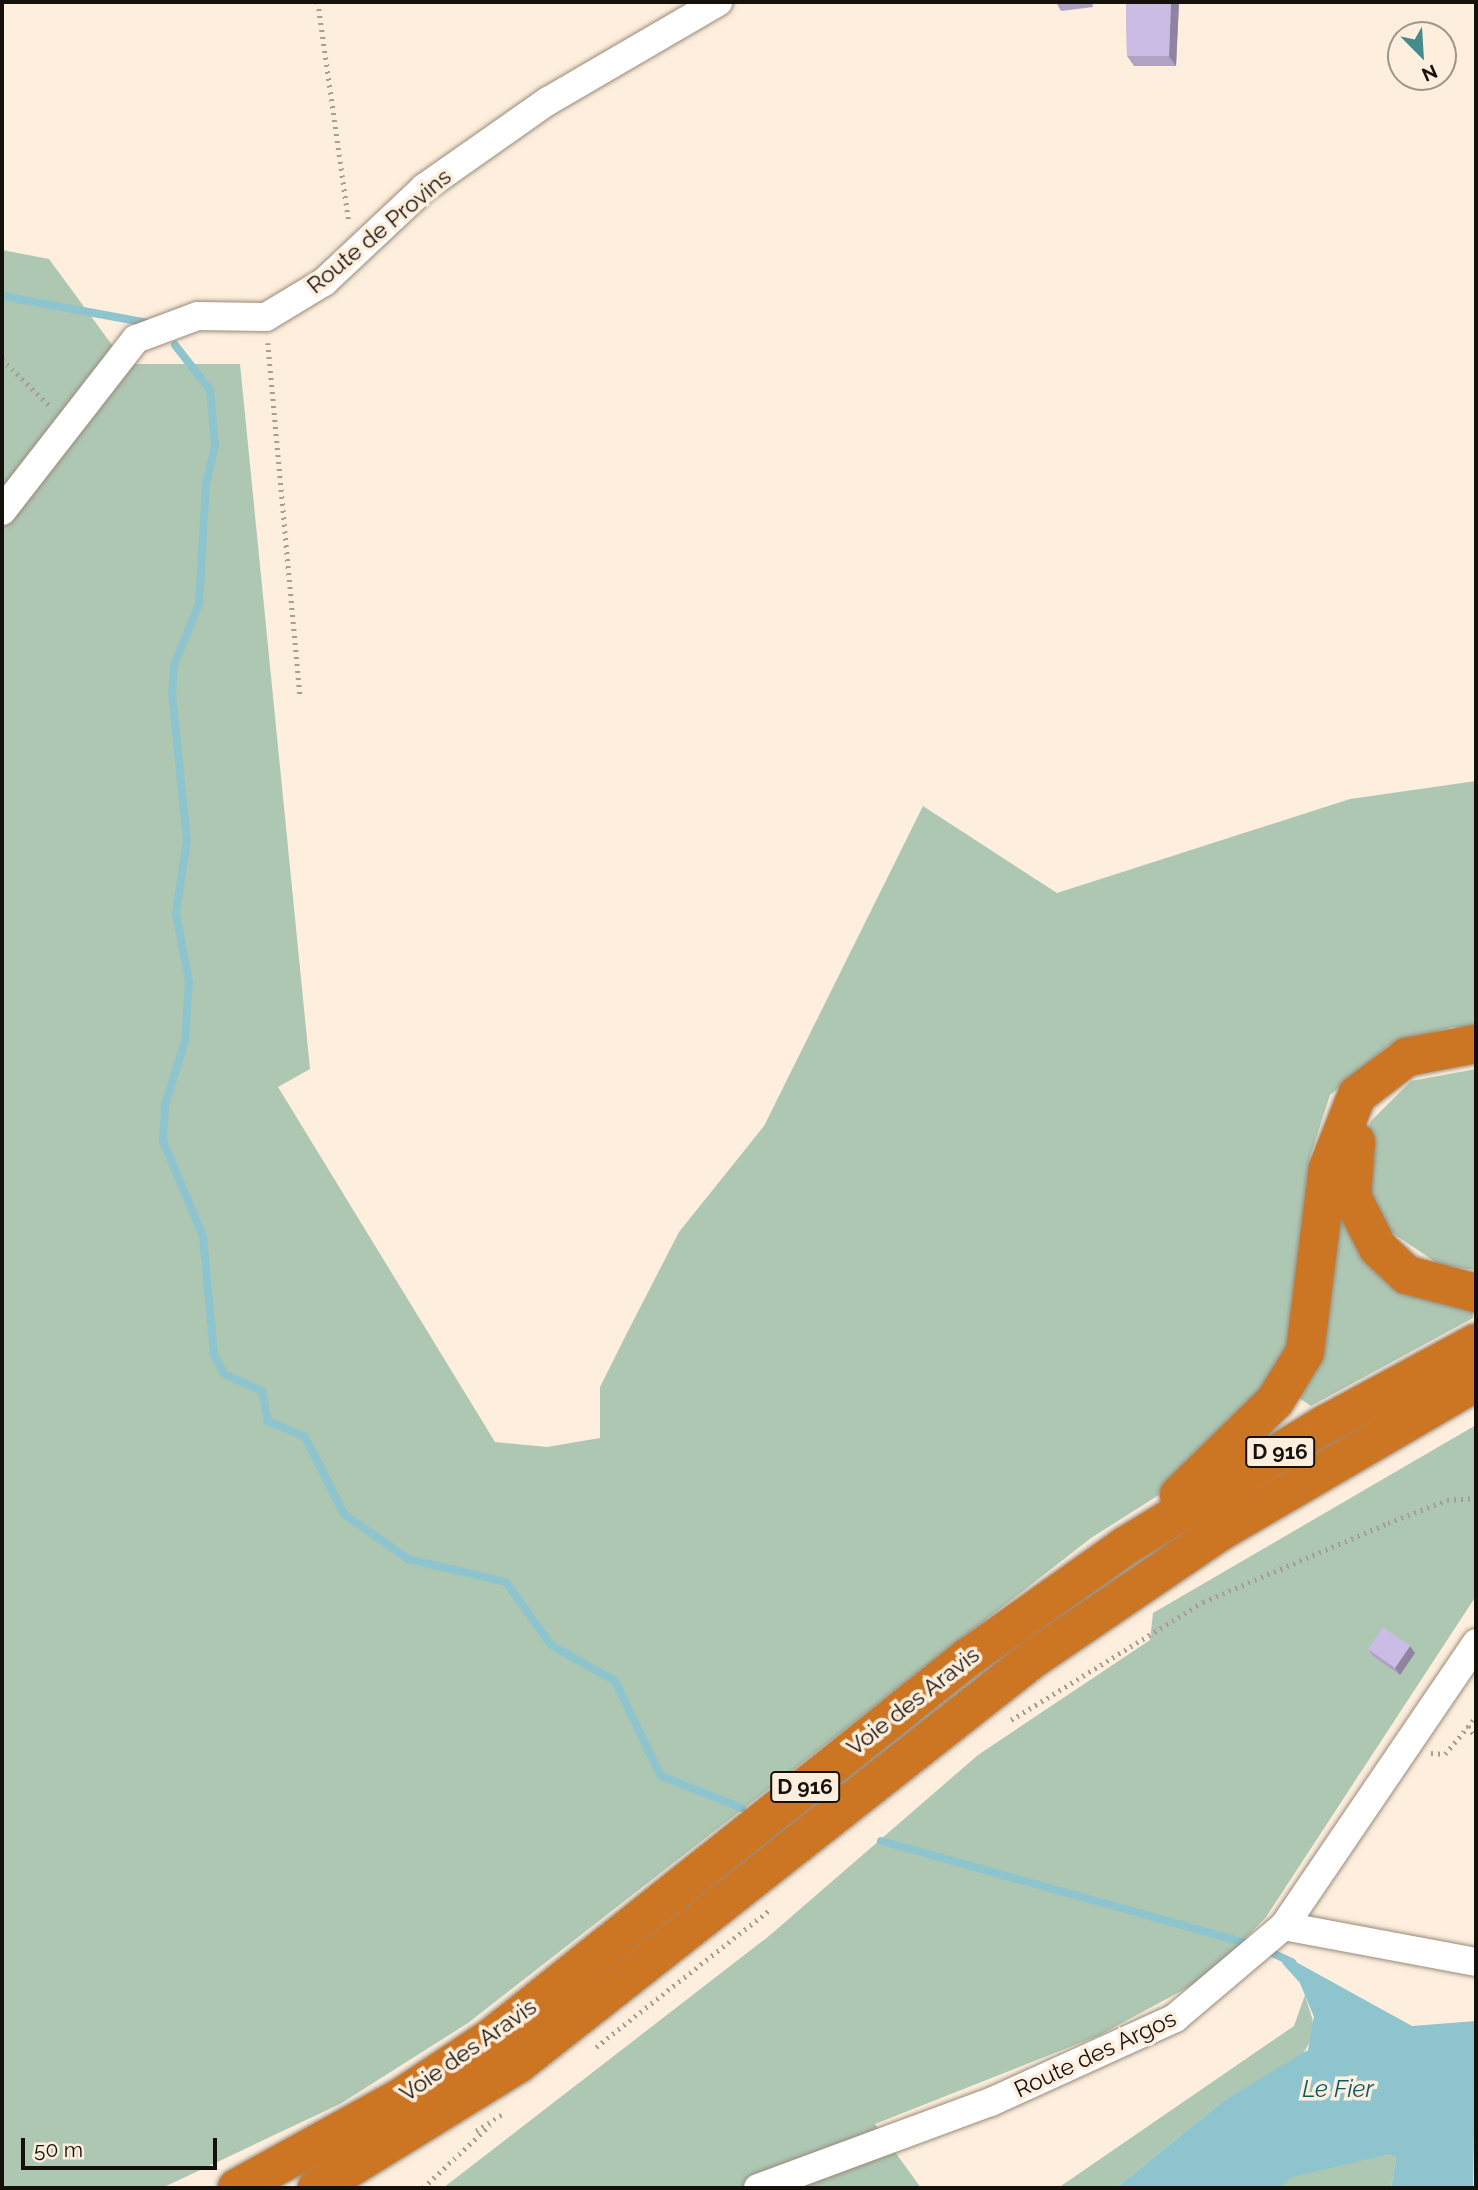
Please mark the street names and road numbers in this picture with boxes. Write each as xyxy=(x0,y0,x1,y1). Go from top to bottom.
street label: Route de Provins xyxy=(301,163,457,299)
road number: D 916 xyxy=(1245,1434,1315,1470)
street label: Voie des Aravis xyxy=(841,1641,985,1761)
road number: D 916 xyxy=(770,1770,840,1804)
street label: Voie des Aravis xyxy=(394,1993,542,2107)
street label: Route des Argos xyxy=(1009,2004,1181,2104)

